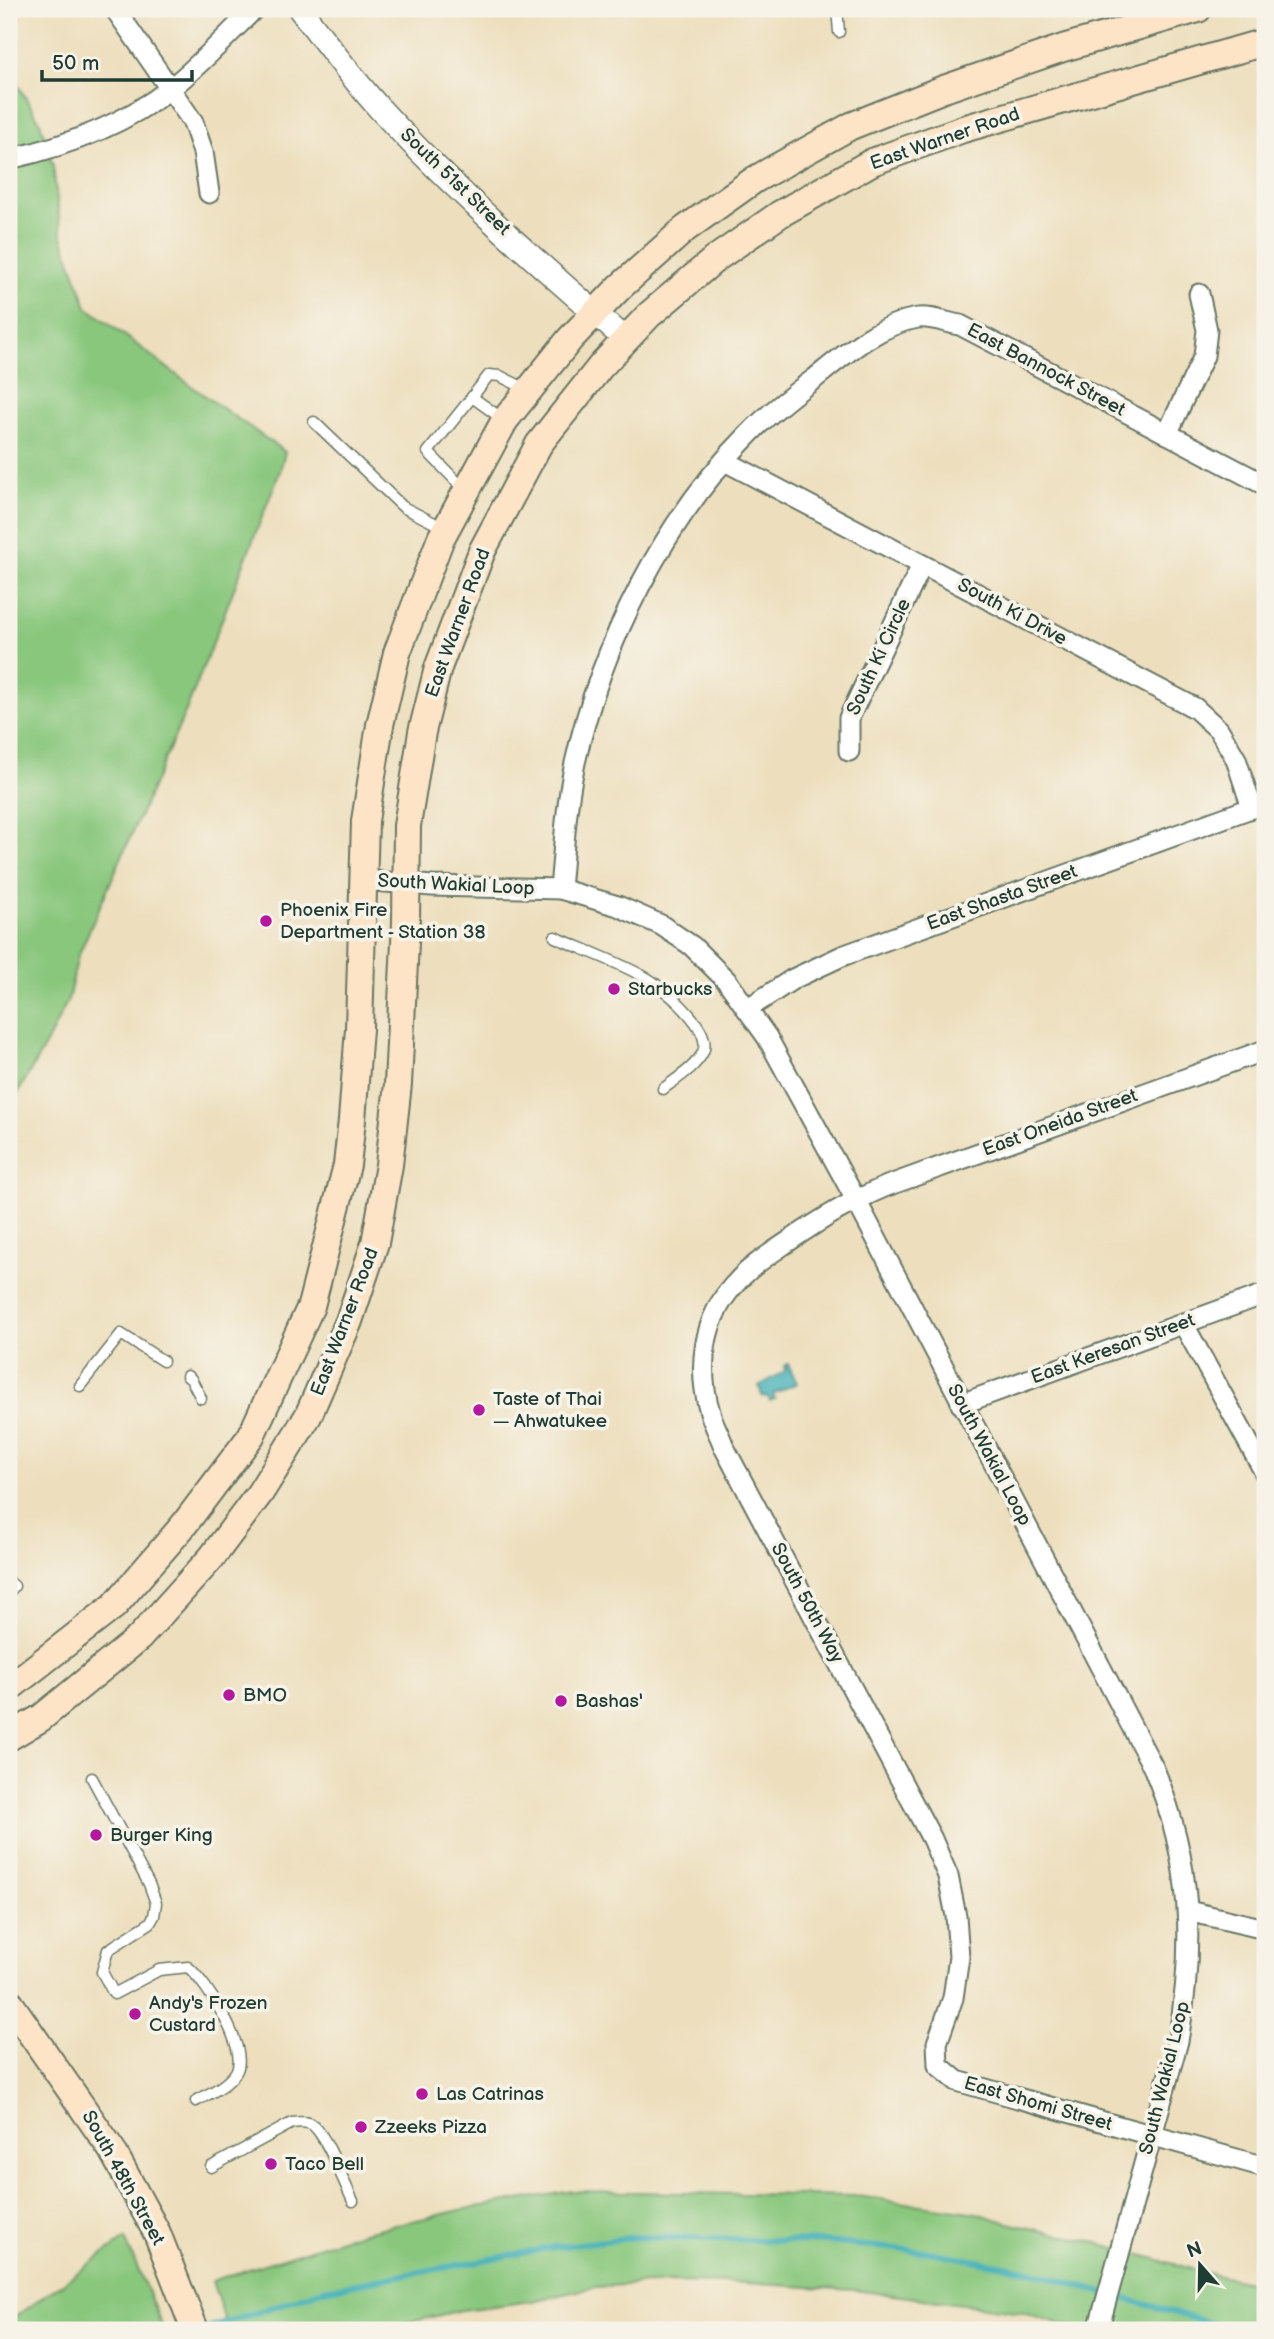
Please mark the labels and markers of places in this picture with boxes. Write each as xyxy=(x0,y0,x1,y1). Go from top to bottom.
place label: Phoenix Fire Department - Station 38 xyxy=(280,899,486,944)
marker: Phoenix Fire Department - Station 38 xyxy=(258,913,274,929)
place label: Starbucks xyxy=(628,978,712,1001)
marker: Starbucks xyxy=(606,981,622,997)
place label: Taste of Thai — Ahwatukee xyxy=(493,1388,607,1433)
marker: Taste of Thai — Ahwatukee xyxy=(471,1402,487,1418)
place label: BMO xyxy=(243,1684,287,1707)
marker: BMO xyxy=(221,1687,237,1703)
place label: Bashas' xyxy=(575,1690,643,1713)
marker: Bashas' xyxy=(553,1693,569,1709)
place label: Burger King xyxy=(110,1824,213,1847)
marker: Burger King xyxy=(88,1827,104,1843)
place label: Andy's Frozen Custard xyxy=(149,1992,268,2037)
marker: Andy's Frozen Custard xyxy=(127,2006,143,2022)
place label: Las Catrinas xyxy=(436,2083,544,2106)
marker: Las Catrinas xyxy=(414,2086,430,2102)
place label: Zzeeks Pizza xyxy=(374,2116,487,2139)
marker: Zzeeks Pizza xyxy=(353,2119,369,2135)
place label: Taco Bell xyxy=(285,2153,364,2176)
marker: Taco Bell xyxy=(263,2156,279,2172)

